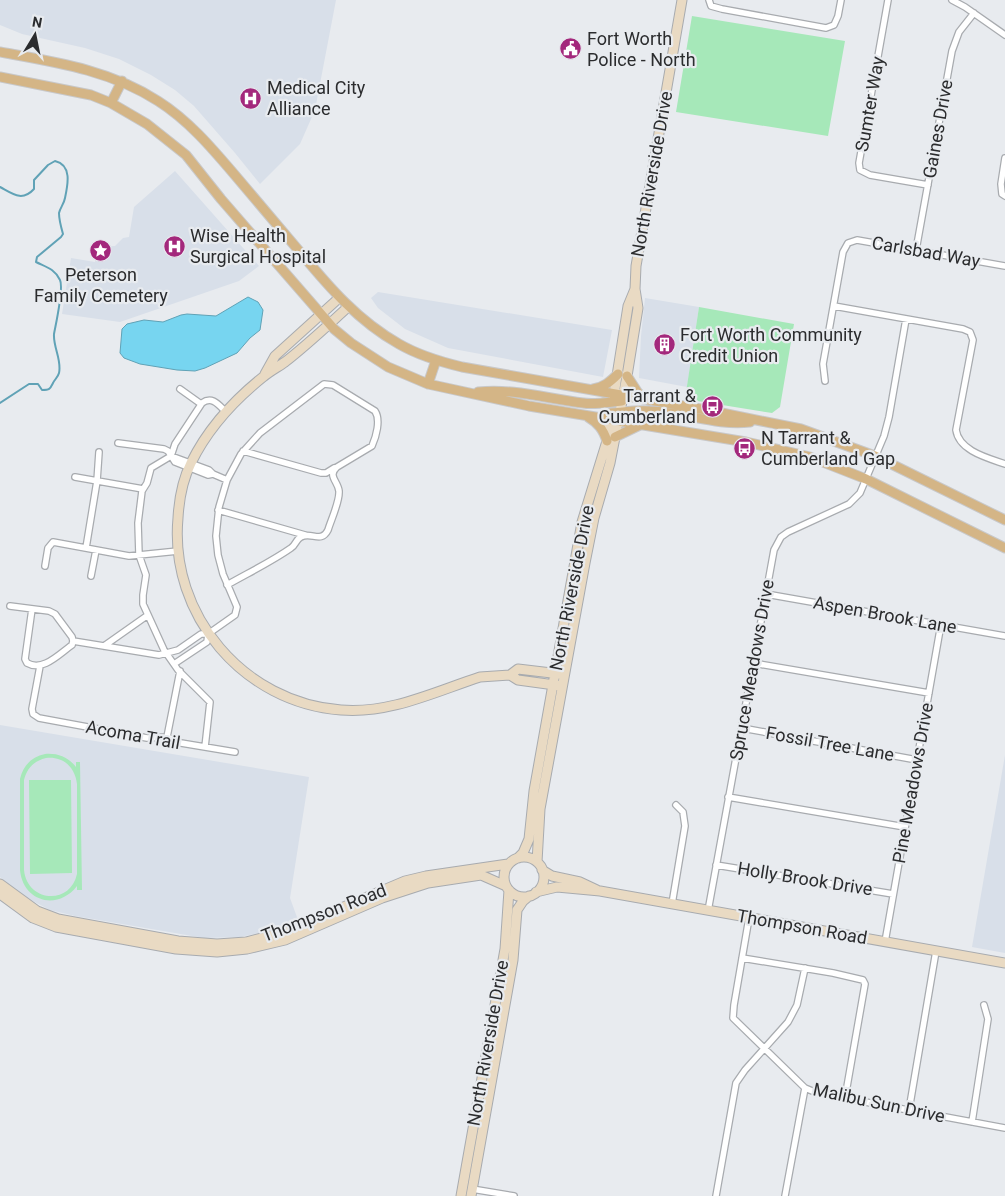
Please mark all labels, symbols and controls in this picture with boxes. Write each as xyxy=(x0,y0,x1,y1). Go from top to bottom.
north arrow xyxy=(10,10,60,60)
text: N xyxy=(31,13,44,31)
place label: Fort Worth Police - North xyxy=(587,28,696,70)
public building icon: Fort Worth Police - North xyxy=(559,37,583,61)
street label: Sumter Way xyxy=(851,54,888,153)
place label: Medical City Alliance xyxy=(267,77,366,119)
street label: Gaines Drive xyxy=(918,78,957,180)
hospital icon: Medical City Alliance xyxy=(239,86,263,110)
street label: North Riverside Drive xyxy=(627,89,676,258)
place label: Wise Health Surgical Hospital xyxy=(190,225,326,267)
street label: Carlsbad Way xyxy=(870,232,982,271)
hospital icon: Wise Health Surgical Hospital xyxy=(162,234,186,258)
place icon: Peterson Family Cemetery xyxy=(89,238,113,262)
place label: Peterson Family Cemetery xyxy=(34,264,168,306)
place label: Fort Worth Community Credit Union xyxy=(680,324,862,366)
building icon: Fort Worth Community Credit Union xyxy=(652,333,676,357)
place label: Tarrant & Cumberland xyxy=(599,385,697,427)
bus stop icon: Tarrant & Cumberland xyxy=(700,394,724,418)
place label: N Tarrant & Cumberland Gap xyxy=(761,427,895,469)
bus stop icon: N Tarrant & Cumberland Gap xyxy=(733,436,757,460)
street label: North Riverside Drive xyxy=(545,503,598,672)
street label: Spruce Meadows Drive xyxy=(725,578,778,762)
street label: Aspen Brook Lane xyxy=(812,592,958,637)
street label: Pine Meadows Drive xyxy=(888,701,937,865)
street label: Acoma Trail xyxy=(84,716,182,753)
street label: Fossil Tree Lane xyxy=(764,722,896,765)
street label: Holly Brook Drive xyxy=(736,857,874,900)
street label: Thompson Road xyxy=(258,879,389,946)
street label: Thompson Road xyxy=(735,905,869,948)
street label: North Riverside Drive xyxy=(463,958,512,1127)
street label: Malibu Sun Drive xyxy=(811,1078,947,1127)

